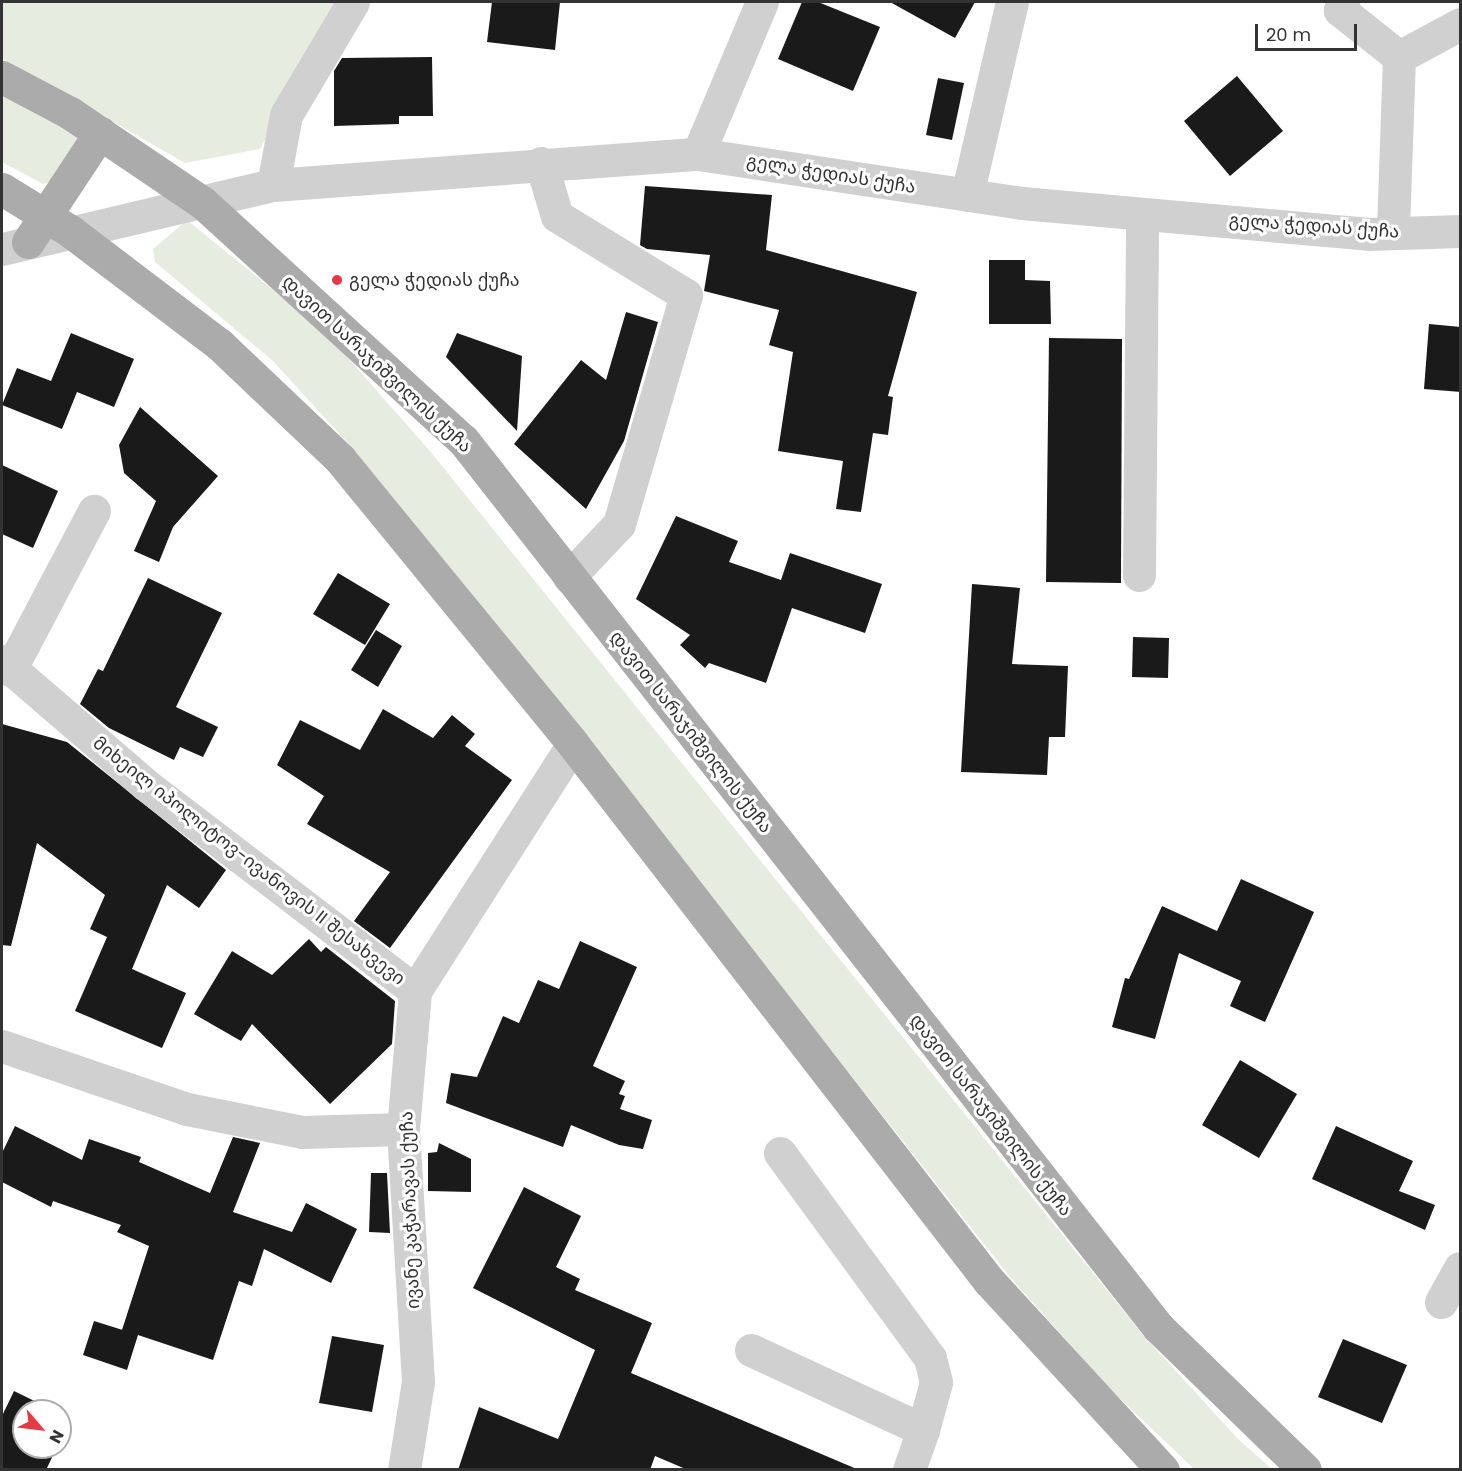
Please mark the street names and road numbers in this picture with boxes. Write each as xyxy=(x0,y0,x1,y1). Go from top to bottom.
street label: გელა ჭედიას ქუჩა xyxy=(745,150,917,198)
street label: გელა ჭედიას ქუჩა xyxy=(1228,209,1400,243)
street label: დავით სარაჯიშვილის ქუჩა xyxy=(278,271,476,457)
street label: დავით სარაჯიშვილის ქუჩა xyxy=(605,627,777,837)
street label: მიხეილ იპოლიტოვ-ივანოვის II შესახვევი xyxy=(89,732,409,990)
street label: დავით სარაჯიშვილის ქუჩა xyxy=(905,1010,1077,1220)
street label: ივანე კაჭარავას ქუჩა xyxy=(396,1111,424,1309)

